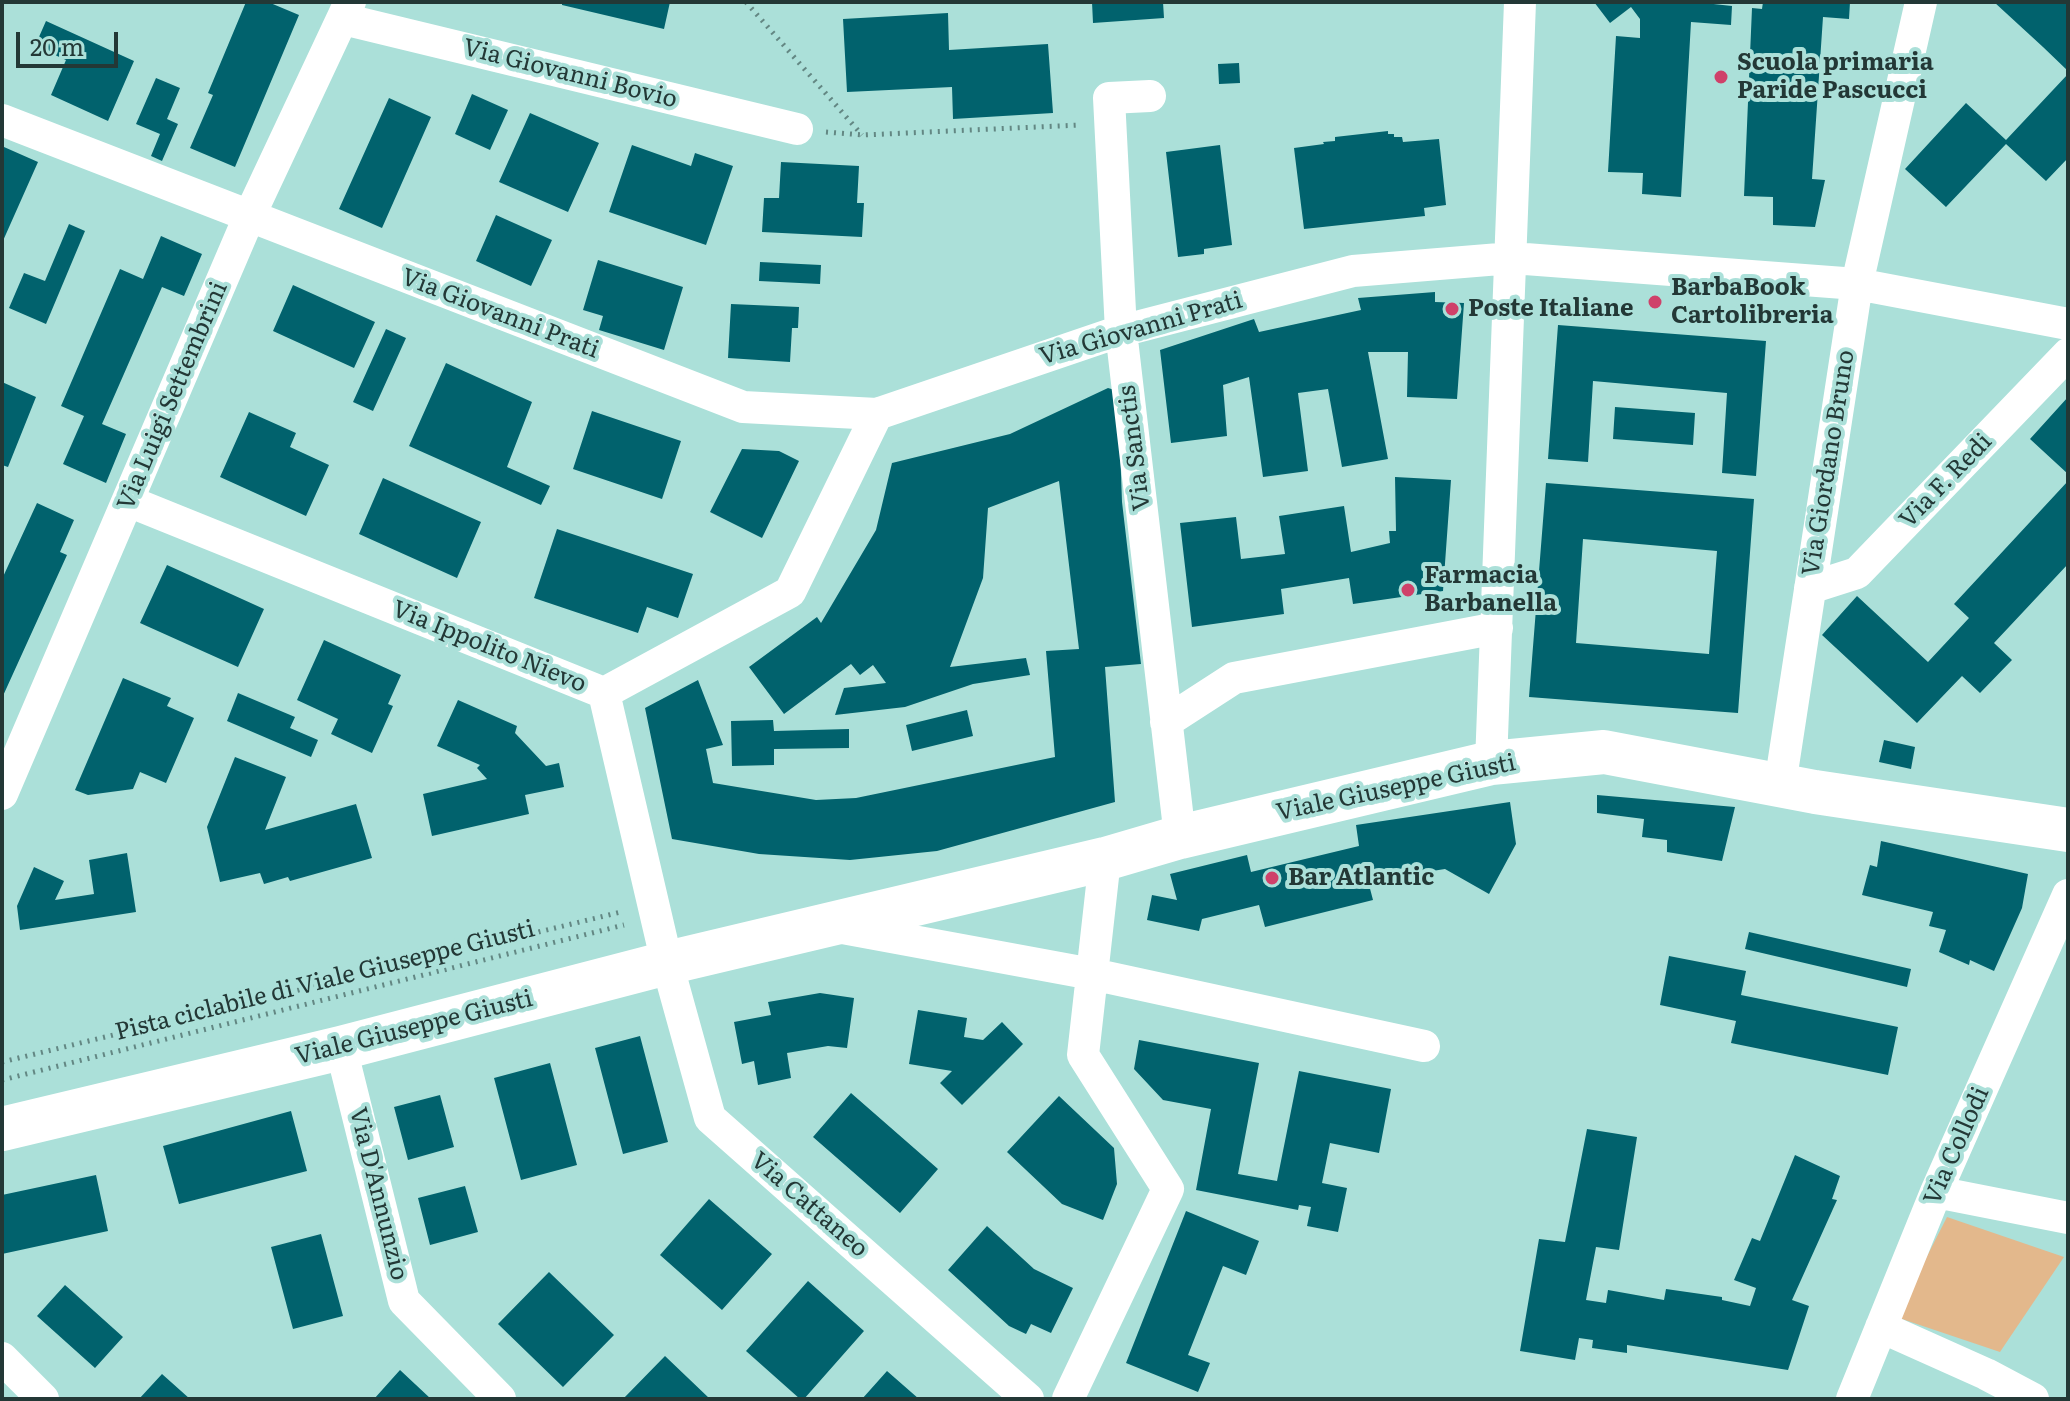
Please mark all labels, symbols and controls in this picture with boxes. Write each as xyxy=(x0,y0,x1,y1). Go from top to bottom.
scale bar xyxy=(20,16,122,66)
text: 20 m xyxy=(30,28,84,63)
street label: Via Giovanni Bovio xyxy=(460,33,680,115)
place label: Scuola primaria Paride Pascucci xyxy=(1737,49,1934,105)
marker: Scuola primaria Paride Pascucci xyxy=(1712,68,1730,86)
street label: Via Giovanni Prati xyxy=(397,263,603,365)
place label: BarbaBook Cartolibreria xyxy=(1671,274,1834,330)
street label: Via Luigi Settembrini xyxy=(112,277,234,515)
street label: Via Giovanni Prati xyxy=(1036,286,1246,372)
marker: BarbaBook Cartolibreria xyxy=(1646,293,1664,311)
place label: Poste Italiane xyxy=(1468,295,1634,323)
marker: Poste Italiane xyxy=(1443,300,1461,318)
street label: Via Giordano Bruno xyxy=(1797,348,1861,578)
street label: Via Sanctis xyxy=(1113,384,1157,512)
street label: Via F. Redi xyxy=(1894,428,1998,534)
place label: Farmacia Barbanella xyxy=(1424,562,1557,618)
marker: Farmacia Barbanella xyxy=(1399,581,1417,599)
street label: Via Ippolito Nievo xyxy=(388,595,590,699)
street label: Viale Giuseppe Giusti xyxy=(1274,749,1518,827)
place label: Bar Atlantic xyxy=(1288,864,1434,892)
marker: Bar Atlantic xyxy=(1263,869,1281,887)
street label: Pista ciclabile di Viale Giuseppe Giusti xyxy=(112,915,538,1047)
street label: Viale Giuseppe Giusti xyxy=(292,985,536,1071)
street label: Via Collodi xyxy=(1918,1083,1996,1209)
street label: Via D'Annunzio xyxy=(343,1104,413,1284)
street label: Via Cattaneo xyxy=(744,1146,874,1264)

